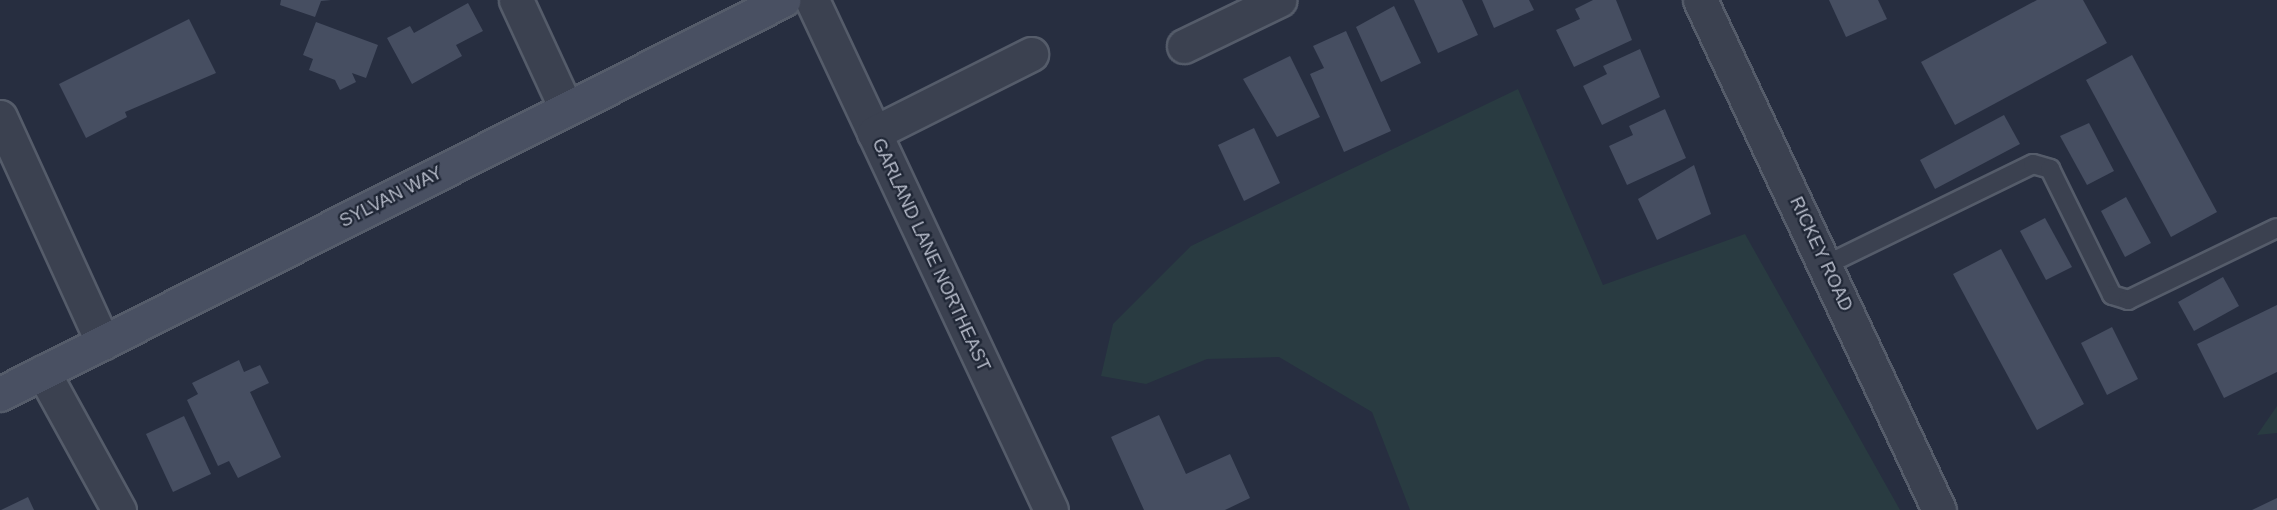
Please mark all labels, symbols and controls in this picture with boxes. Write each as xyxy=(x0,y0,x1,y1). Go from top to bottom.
street label: GARLAND LANE NORTHEAST xyxy=(867,135,995,375)
street label: SYLVAN WAY xyxy=(336,162,446,232)
street label: RICKEY ROAD xyxy=(1785,193,1857,315)

